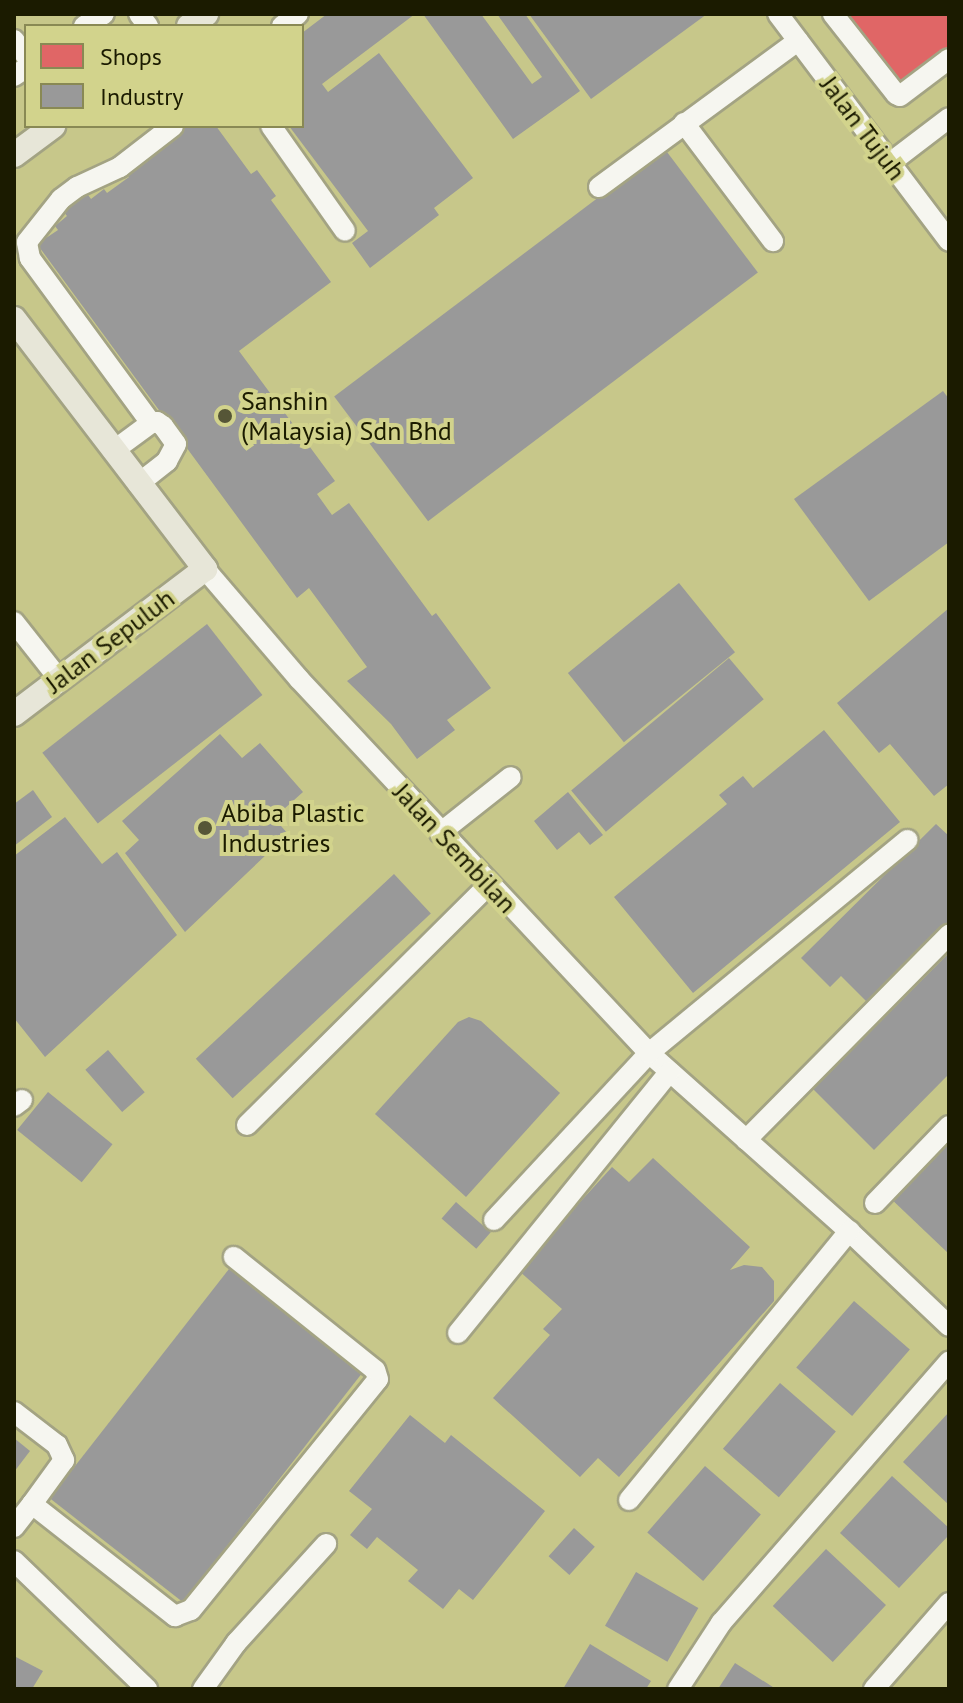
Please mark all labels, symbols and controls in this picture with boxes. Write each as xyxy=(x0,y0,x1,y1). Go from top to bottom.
legend xyxy=(24,24,304,128)
text: Shops xyxy=(100,41,162,72)
street label: Jalan Tujuh xyxy=(814,69,912,187)
text: Industry xyxy=(100,81,184,112)
place label: Sanshin (Malaysia) Sdn Bhd xyxy=(241,385,452,446)
marker: Sanshin (Malaysia) Sdn Bhd xyxy=(216,407,234,425)
street label: Jalan Sepuluh xyxy=(40,582,180,700)
street label: Jalan Sembilan xyxy=(387,777,523,919)
place label: Abiba Plastic Industries xyxy=(221,797,365,858)
marker: Abiba Plastic Industries xyxy=(196,819,214,837)

